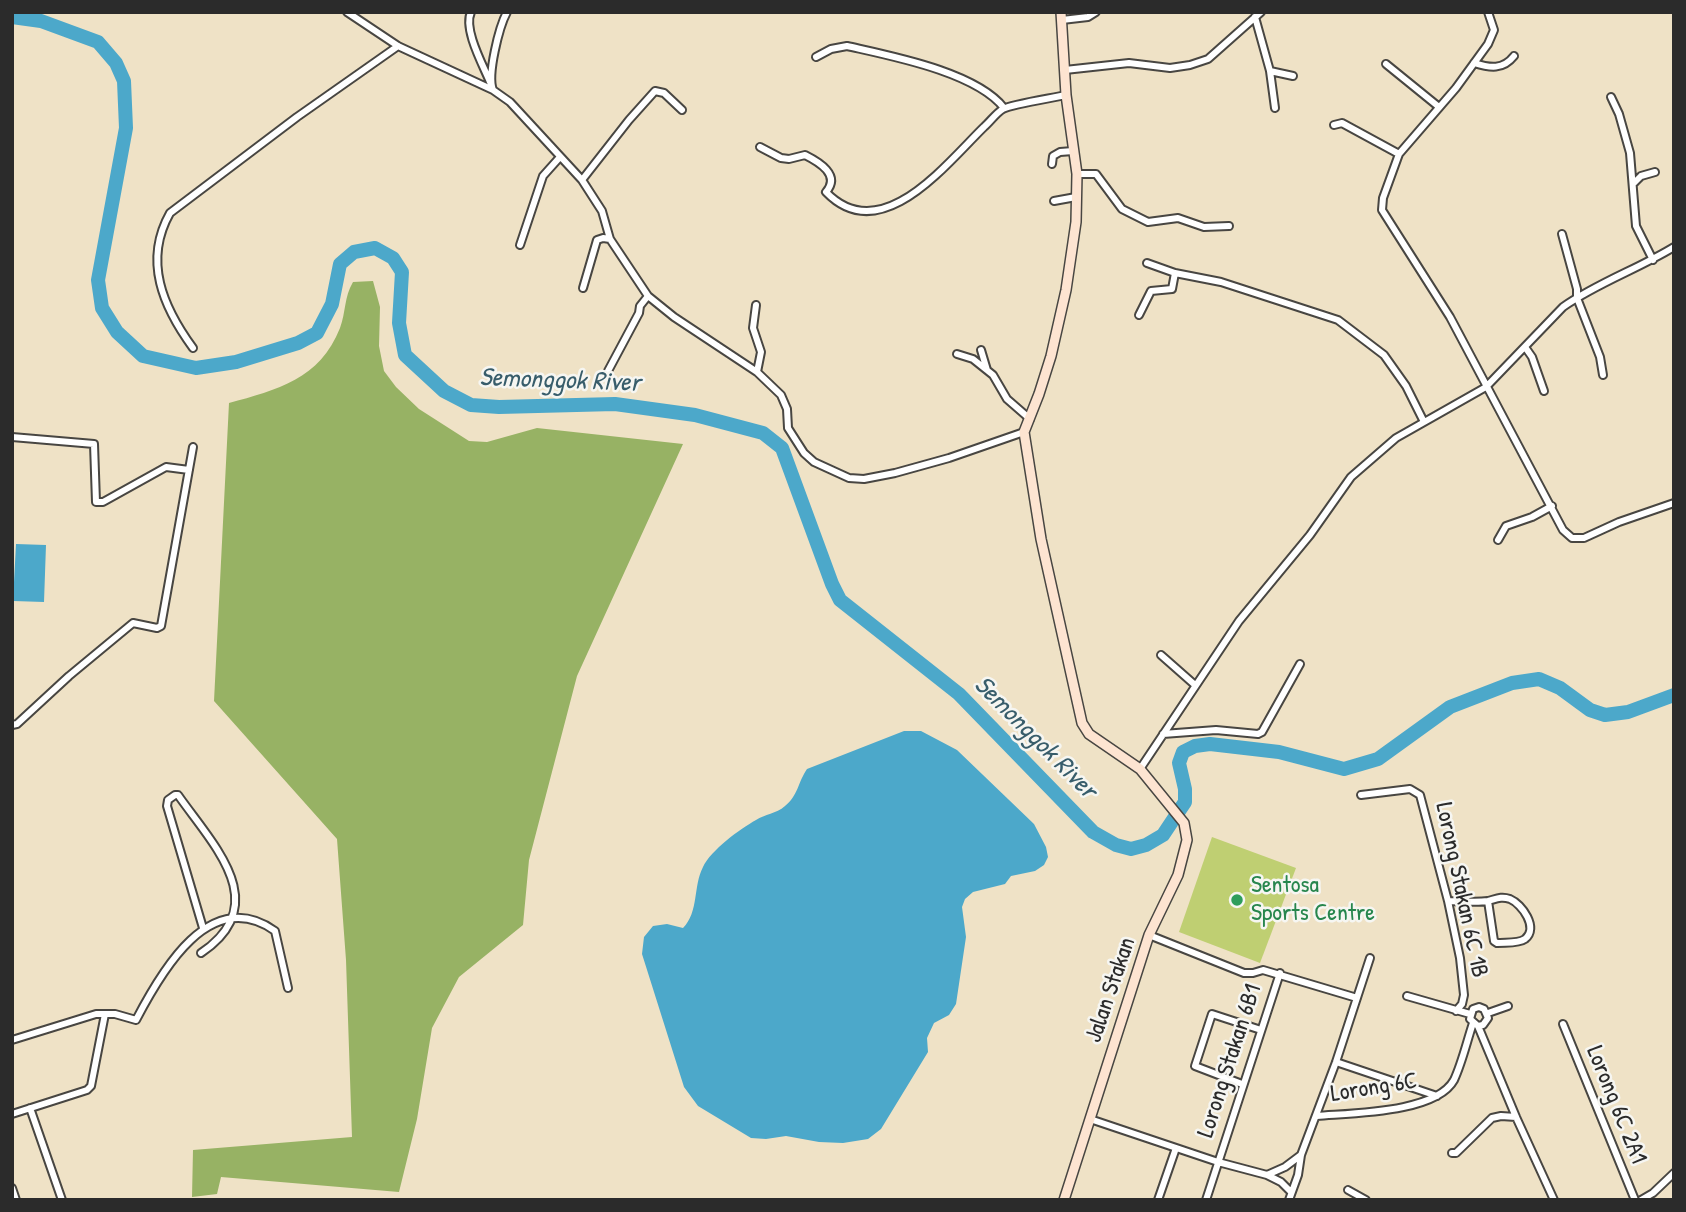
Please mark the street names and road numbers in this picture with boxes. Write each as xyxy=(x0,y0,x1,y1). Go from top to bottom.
street label: Lorong Stakan 6C 1B xyxy=(1428,800,1494,980)
street label: Jalan Stakan xyxy=(1080,934,1142,1046)
street label: Lorong Stakan 6B1 xyxy=(1192,981,1268,1141)
street label: Lorong 6C 2A1 xyxy=(1579,1042,1653,1168)
street label: Lorong 6C xyxy=(1329,1067,1419,1109)

